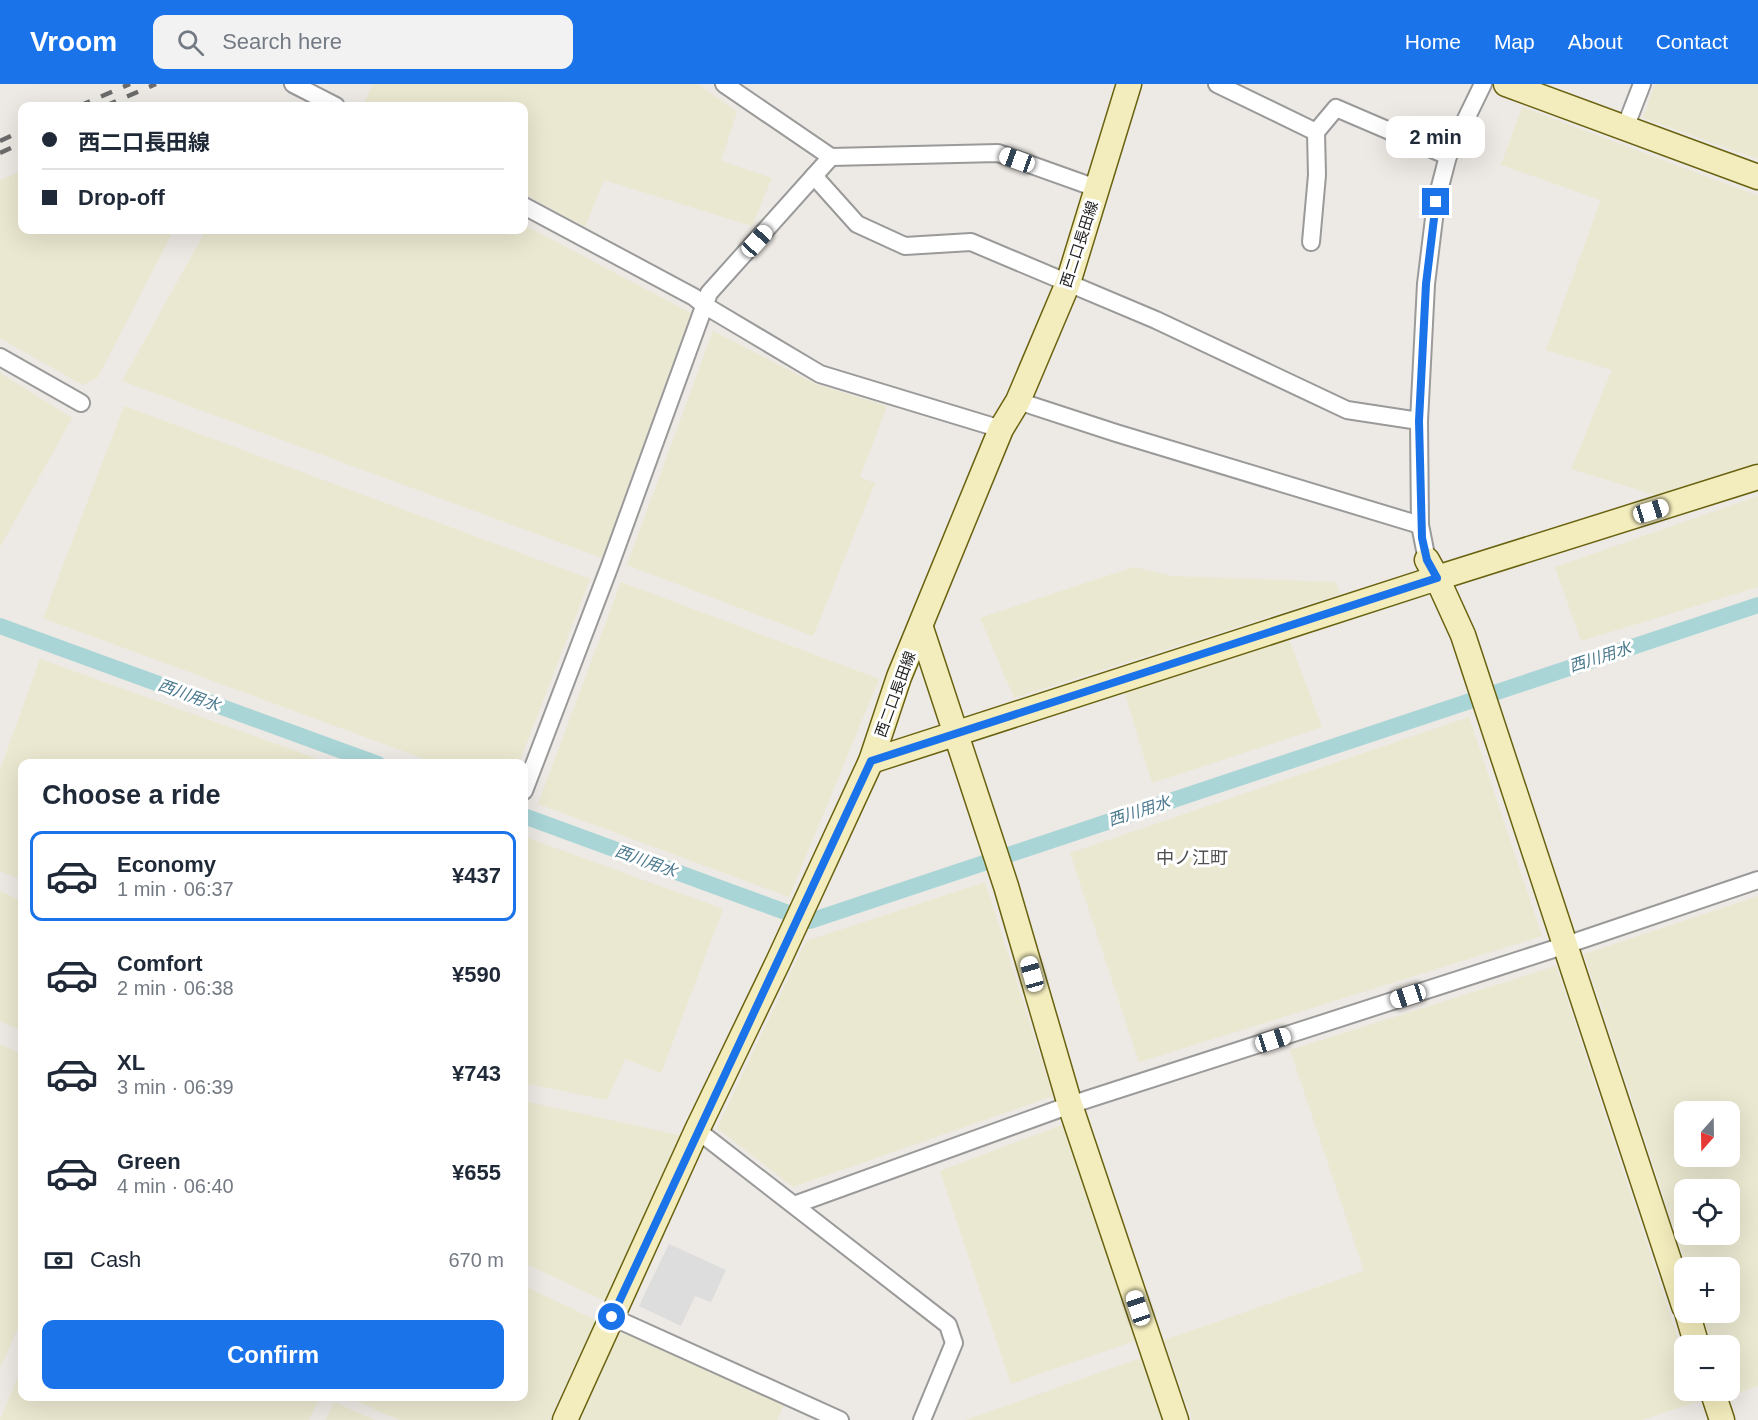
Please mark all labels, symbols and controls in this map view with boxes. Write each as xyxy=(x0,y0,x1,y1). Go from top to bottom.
search box xyxy=(153,15,573,69)
text: Vroom xyxy=(30,26,117,57)
icon: search xyxy=(174,26,207,59)
text: Search here xyxy=(222,29,342,54)
text: Home xyxy=(1405,30,1461,53)
text: Map xyxy=(1494,30,1535,53)
text: About xyxy=(1568,30,1623,53)
text: Contact xyxy=(1656,30,1728,53)
callout: 2 min xyxy=(1386,115,1486,157)
text: 2 min xyxy=(1409,126,1462,148)
text: 西二口長田線 xyxy=(78,130,210,155)
car xyxy=(997,145,1037,175)
text: Drop-off xyxy=(78,185,165,210)
route end xyxy=(1422,188,1449,215)
street label: 西二口長田線 xyxy=(1057,199,1101,289)
car xyxy=(738,222,776,260)
car xyxy=(1631,497,1671,525)
water label: 西川用水 xyxy=(1567,638,1635,675)
street label: 西二口長田線 xyxy=(872,649,918,739)
water label: 西川用水 xyxy=(156,676,224,715)
text: Choose a ride xyxy=(42,780,221,810)
water label: 西川用水 xyxy=(1106,792,1174,829)
water label: 西川用水 xyxy=(613,842,681,881)
district label: 中ノ江町 xyxy=(1156,848,1228,868)
icon: car xyxy=(45,849,99,903)
text: Economy xyxy=(117,852,216,877)
text: ¥437 xyxy=(452,863,501,888)
text: 1 min · 06:37 xyxy=(117,878,234,900)
icon: car xyxy=(45,948,99,1002)
text: Comfort xyxy=(117,951,203,976)
car xyxy=(1018,954,1046,994)
text: ¥590 xyxy=(452,962,501,987)
text: 2 min · 06:38 xyxy=(117,977,234,999)
car xyxy=(1388,982,1428,1010)
car xyxy=(1253,1026,1293,1054)
icon: car xyxy=(45,1047,99,1101)
text: XL xyxy=(117,1050,145,1075)
text: ¥743 xyxy=(452,1061,501,1086)
text: 3 min · 06:39 xyxy=(117,1076,234,1098)
north arrow xyxy=(1674,1101,1740,1167)
map controls xyxy=(1674,1101,1740,1401)
icon: car xyxy=(45,1146,99,1200)
text: Green xyxy=(117,1149,181,1174)
text: ¥655 xyxy=(452,1160,501,1185)
text: 4 min · 06:40 xyxy=(117,1175,234,1197)
button: locate xyxy=(1674,1179,1740,1245)
icon: cash xyxy=(42,1244,75,1277)
text: Cash xyxy=(90,1247,141,1272)
text: 670 m xyxy=(448,1249,504,1271)
button: + xyxy=(1674,1257,1740,1323)
car xyxy=(1124,1288,1152,1328)
route start xyxy=(598,1303,625,1330)
button: Confirm xyxy=(42,1320,504,1389)
button: − xyxy=(1674,1335,1740,1401)

